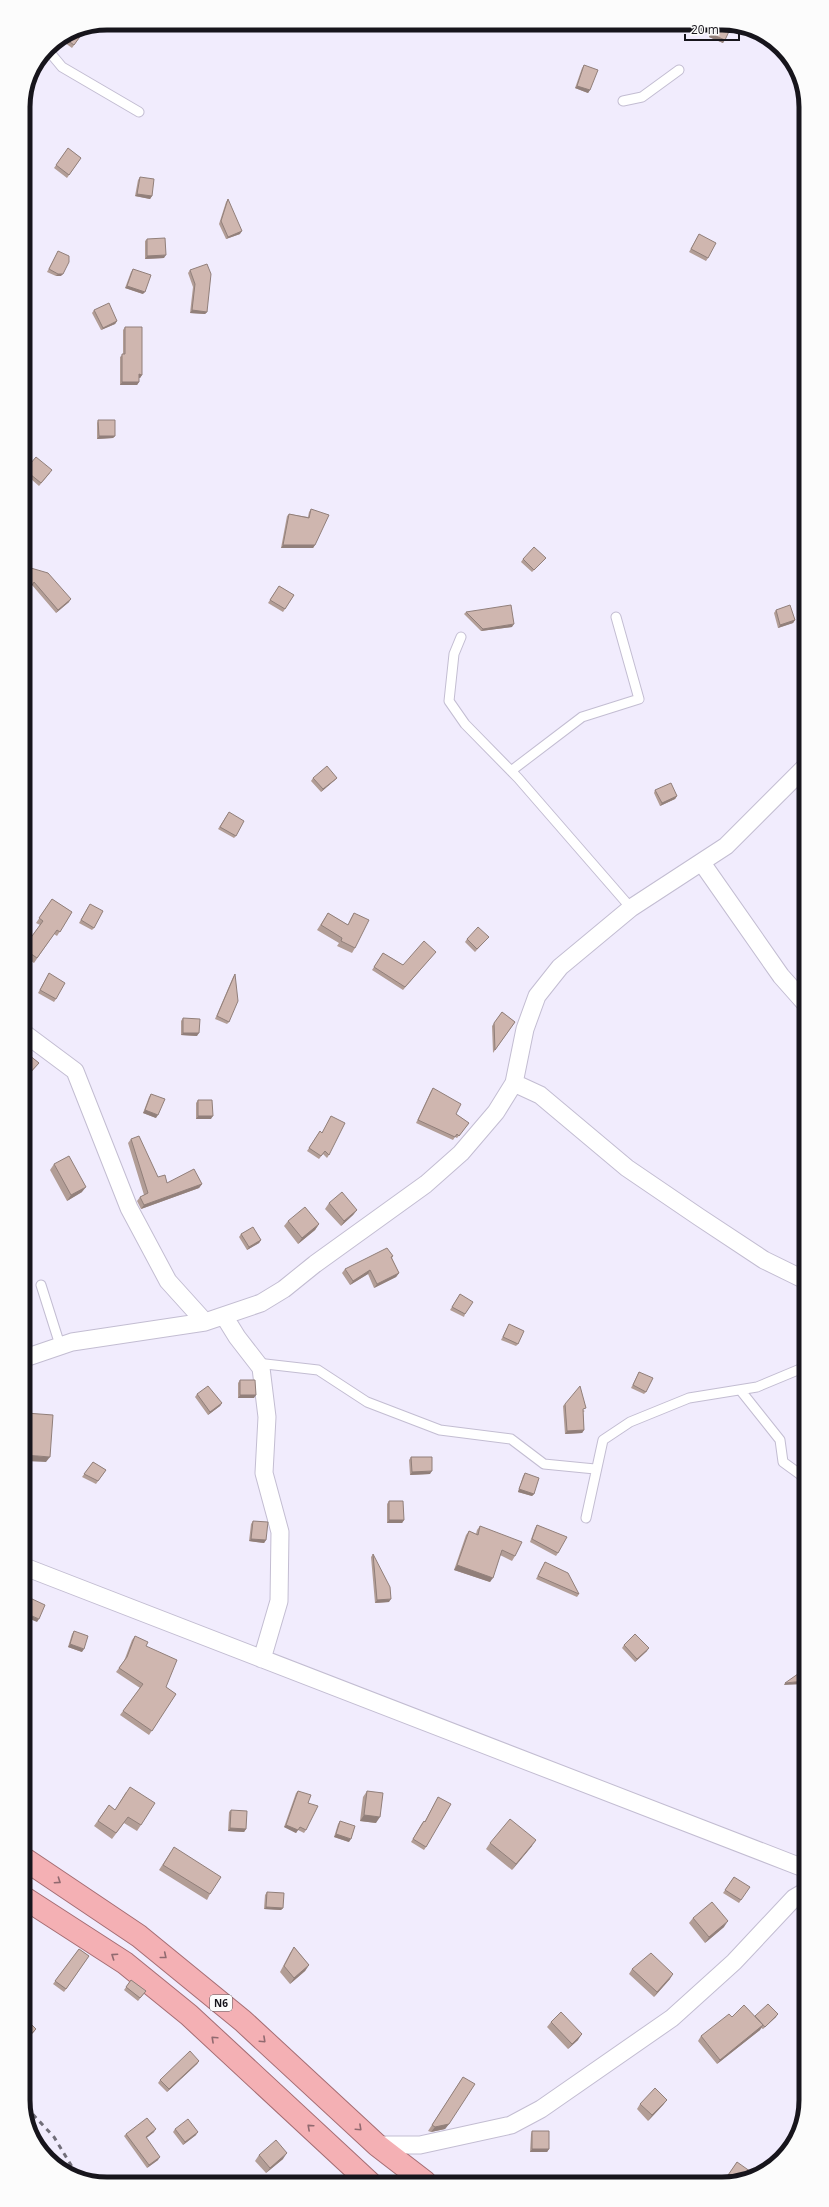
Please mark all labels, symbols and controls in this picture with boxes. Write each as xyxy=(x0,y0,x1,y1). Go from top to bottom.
scale bar xyxy=(685,16,739,42)
text: 20 m xyxy=(691,21,719,38)
one-way arrow xyxy=(54,1876,61,1884)
one-way arrow xyxy=(159,1952,166,1959)
one-way arrow xyxy=(112,1954,119,1961)
road number: N6 xyxy=(210,1995,232,2011)
one-way arrow xyxy=(259,2035,266,2042)
one-way arrow xyxy=(211,2037,219,2044)
one-way arrow xyxy=(354,2123,362,2131)
one-way arrow xyxy=(307,2125,315,2132)

